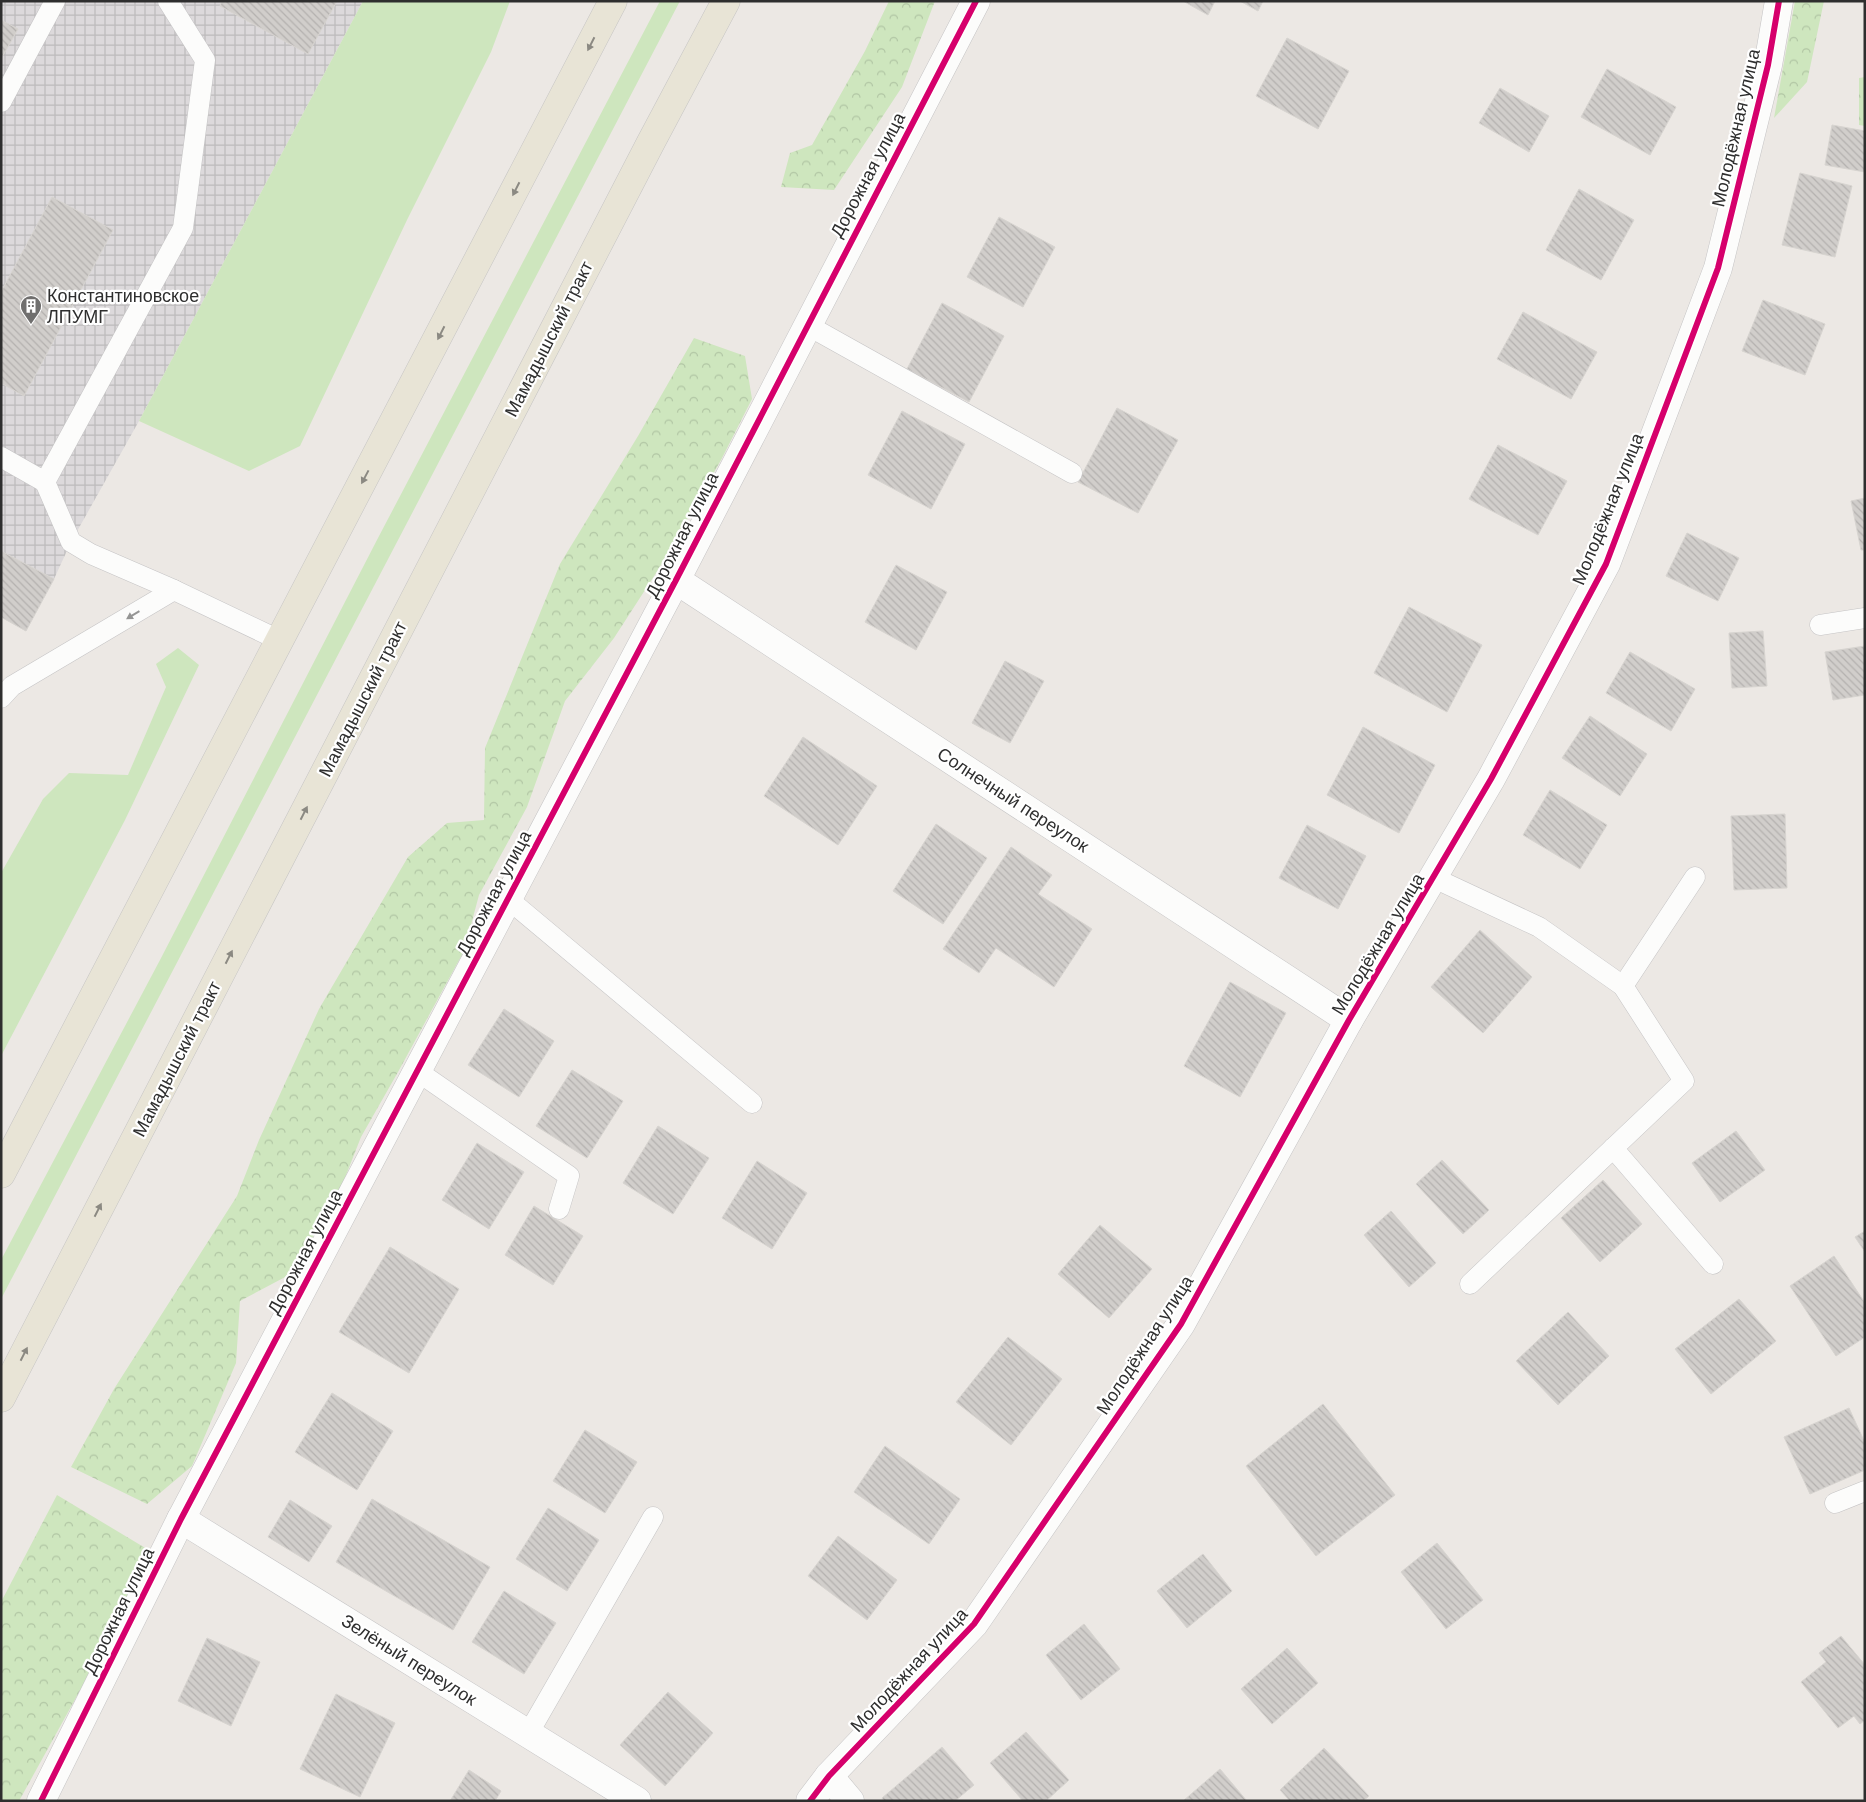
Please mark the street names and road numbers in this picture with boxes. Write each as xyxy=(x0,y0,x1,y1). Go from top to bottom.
street label: Молодёжная улица xyxy=(1706,46,1766,209)
street label: Дорожная улица xyxy=(825,107,912,242)
street label: Мамадышский тракт xyxy=(499,257,599,421)
street label: Молодёжная улица xyxy=(1567,429,1650,588)
street label: Дорожная улица xyxy=(640,467,725,602)
street label: Мамадышский тракт xyxy=(313,617,413,781)
street label: Солнечный переулок xyxy=(933,742,1094,858)
street label: Дорожная улица xyxy=(451,825,538,960)
street label: Молодёжная улица xyxy=(1326,868,1430,1019)
street label: Мамадышский тракт xyxy=(127,977,227,1141)
street label: Дорожная улица xyxy=(262,1184,349,1319)
street label: Молодёжная улица xyxy=(1091,1270,1200,1419)
street label: Дорожная улица xyxy=(78,1543,161,1678)
street label: Молодёжная улица xyxy=(845,1602,974,1737)
street label: Зелёный переулок xyxy=(337,1609,481,1711)

